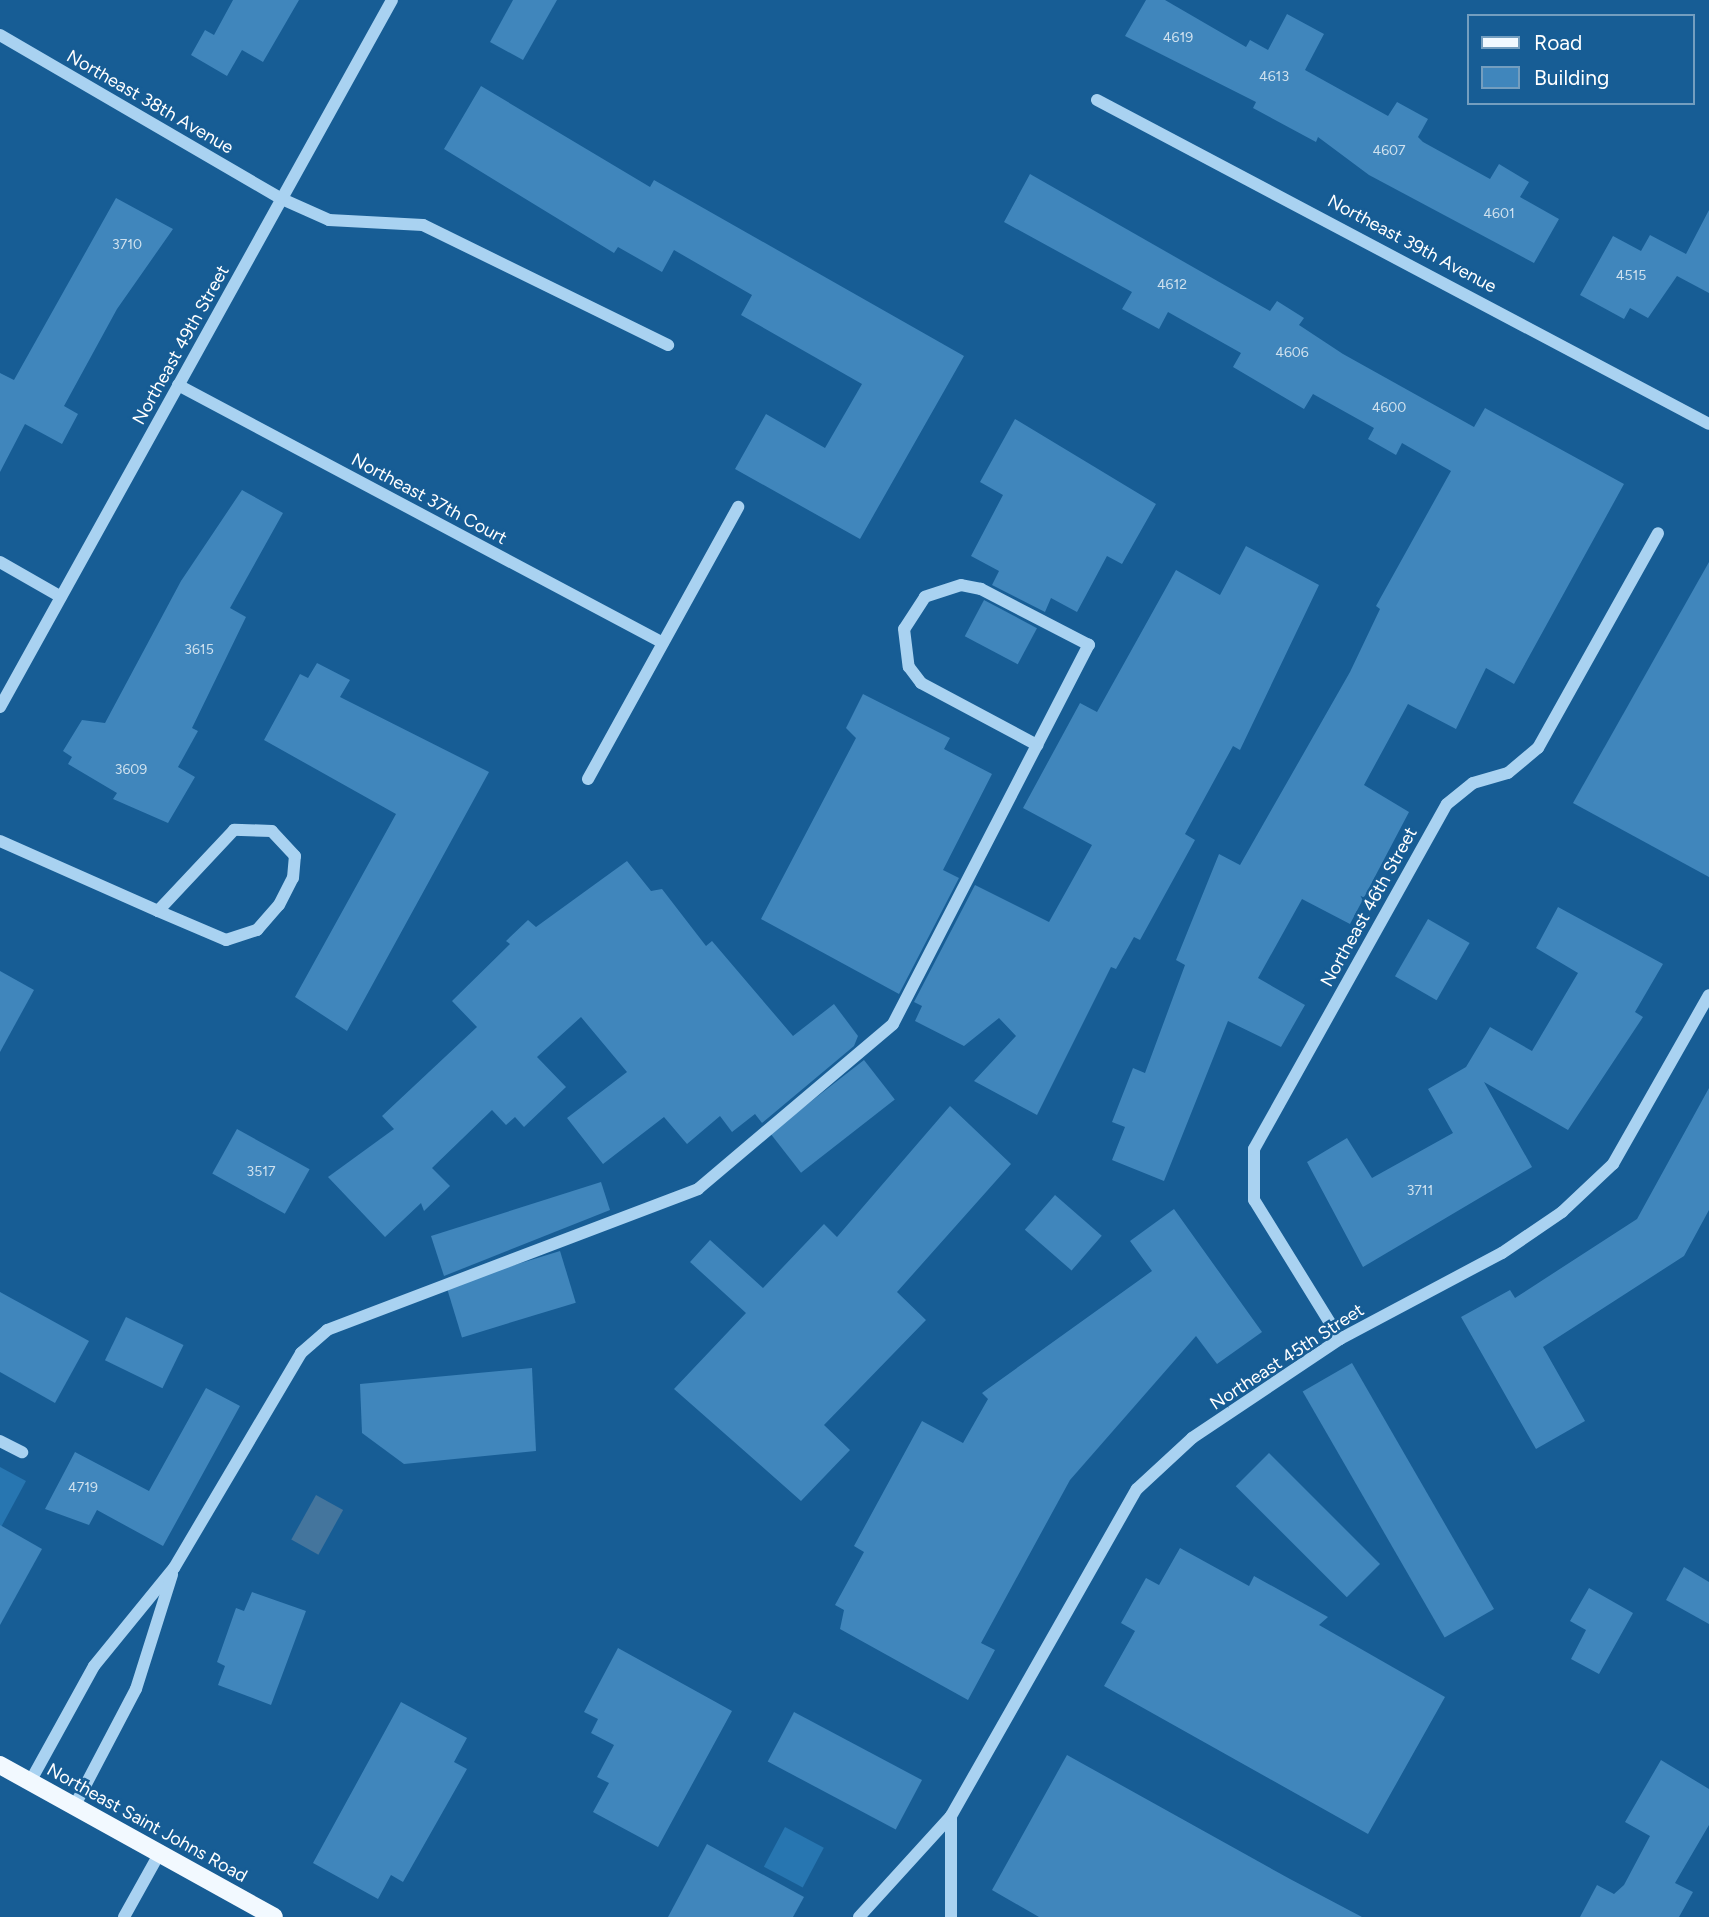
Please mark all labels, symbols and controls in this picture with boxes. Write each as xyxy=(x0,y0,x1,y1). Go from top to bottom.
legend xyxy=(1468,14,1695,105)
house number: 4619 xyxy=(1163,30,1193,46)
text: Road xyxy=(1534,30,1582,55)
street label: Northeast 38th Avenue xyxy=(63,45,237,159)
text: Building xyxy=(1534,65,1609,90)
house number: 4613 xyxy=(1259,69,1289,85)
house number: 4607 xyxy=(1372,143,1406,159)
street label: Northeast 39th Avenue xyxy=(1324,190,1500,298)
house number: 4601 xyxy=(1483,206,1515,222)
house number: 3710 xyxy=(112,237,142,253)
street label: Northeast 49th Street xyxy=(128,261,234,429)
house number: 4515 xyxy=(1616,268,1646,284)
house number: 4612 xyxy=(1157,277,1187,293)
house number: 4606 xyxy=(1275,345,1309,361)
house number: 4600 xyxy=(1372,400,1406,416)
street label: Northeast 37th Court xyxy=(348,449,510,549)
house number: 3615 xyxy=(184,642,214,658)
house number: 3609 xyxy=(115,762,147,778)
street label: Northeast 46th Street xyxy=(1316,823,1422,991)
house number: 3517 xyxy=(247,1164,275,1180)
house number: 3711 xyxy=(1407,1183,1433,1199)
street label: Northeast 45th Street xyxy=(1206,1299,1368,1415)
house number: 4719 xyxy=(68,1480,98,1496)
street label: Northeast Saint Johns Road xyxy=(43,1759,251,1887)

